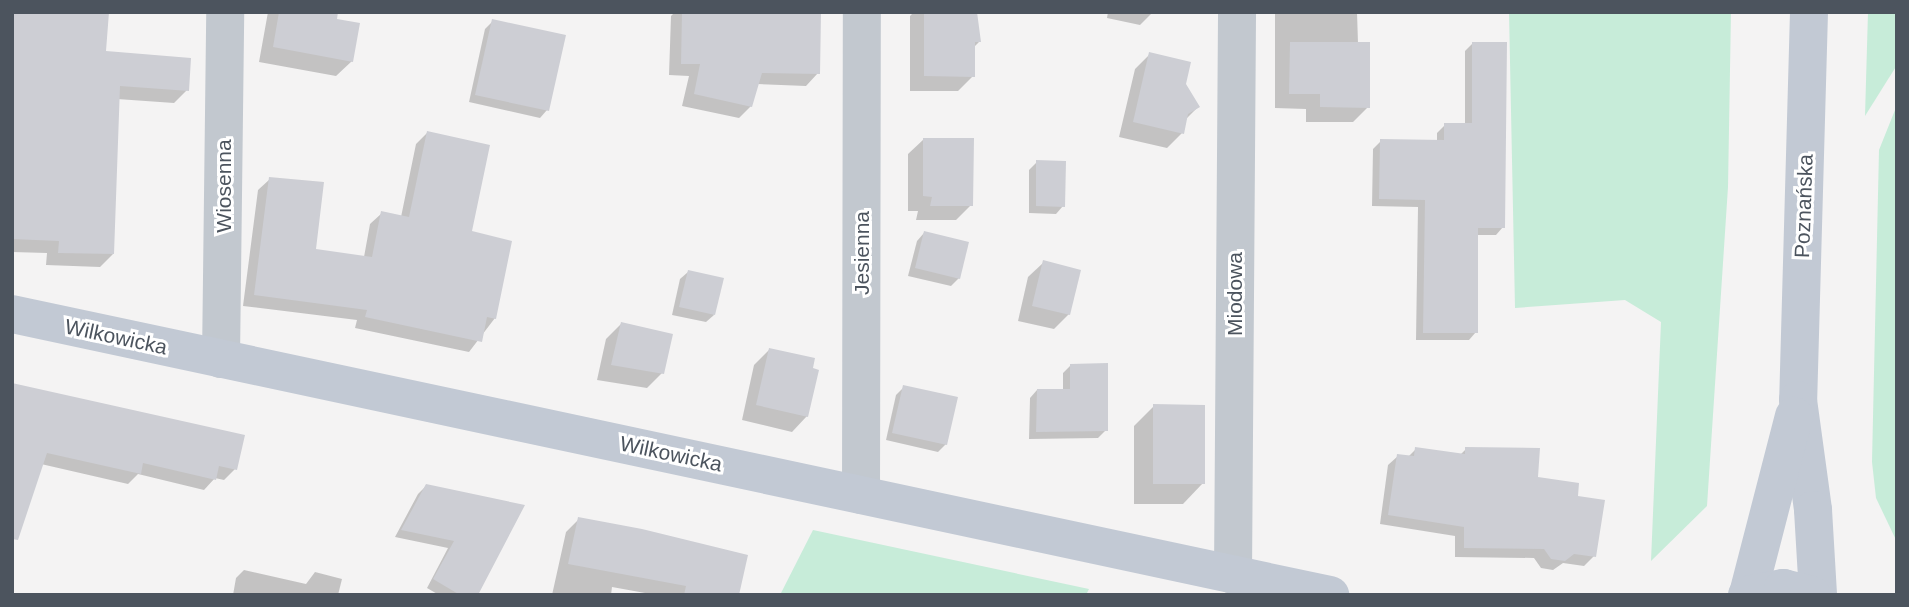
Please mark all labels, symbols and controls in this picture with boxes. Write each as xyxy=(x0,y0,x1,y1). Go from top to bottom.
street label: Wiosenna xyxy=(211,139,237,233)
street label: Poznańska xyxy=(1790,154,1818,258)
street label: Jesienna xyxy=(849,211,875,295)
street label: Miodowa xyxy=(1222,252,1248,336)
street label: Wilkowicka xyxy=(63,314,169,360)
street label: Wilkowicka xyxy=(618,431,724,477)

